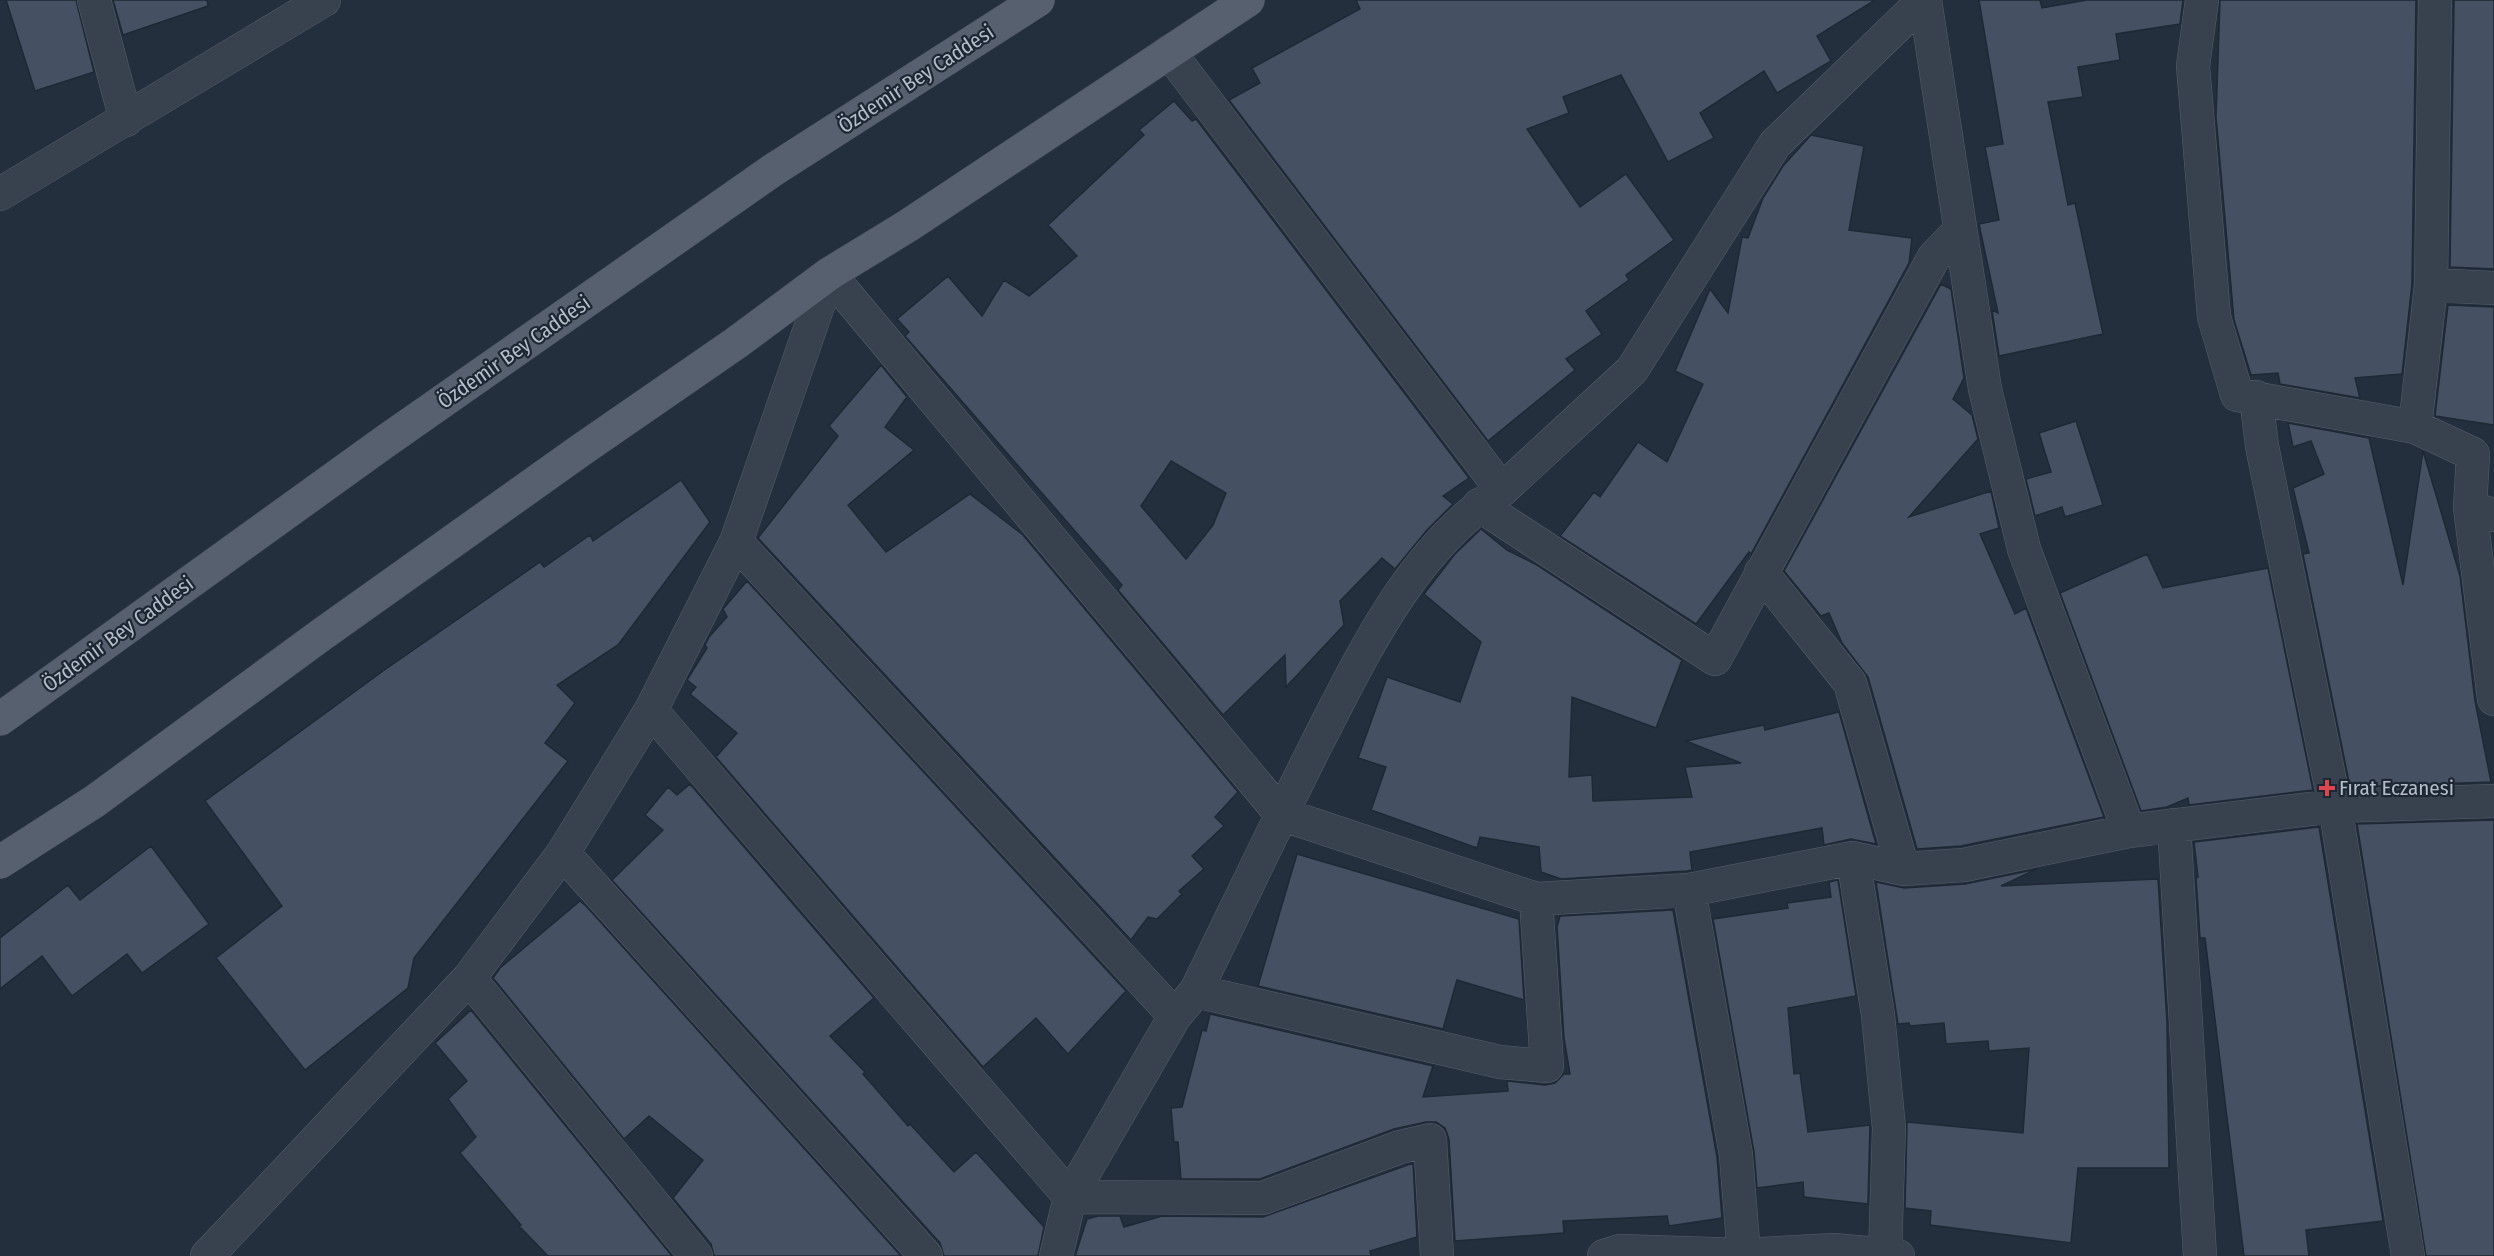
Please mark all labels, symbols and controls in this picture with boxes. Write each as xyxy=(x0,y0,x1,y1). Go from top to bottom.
street label: Özdemir Bey Caddesi xyxy=(833,19,999,139)
street label: Özdemir Bey Caddesi xyxy=(433,290,595,414)
street label: Özdemir Bey Caddesi xyxy=(37,570,199,698)
place label: Fırat Eczanesi xyxy=(2339,775,2454,801)
marker: Fırat Eczanesi xyxy=(2320,781,2334,795)

